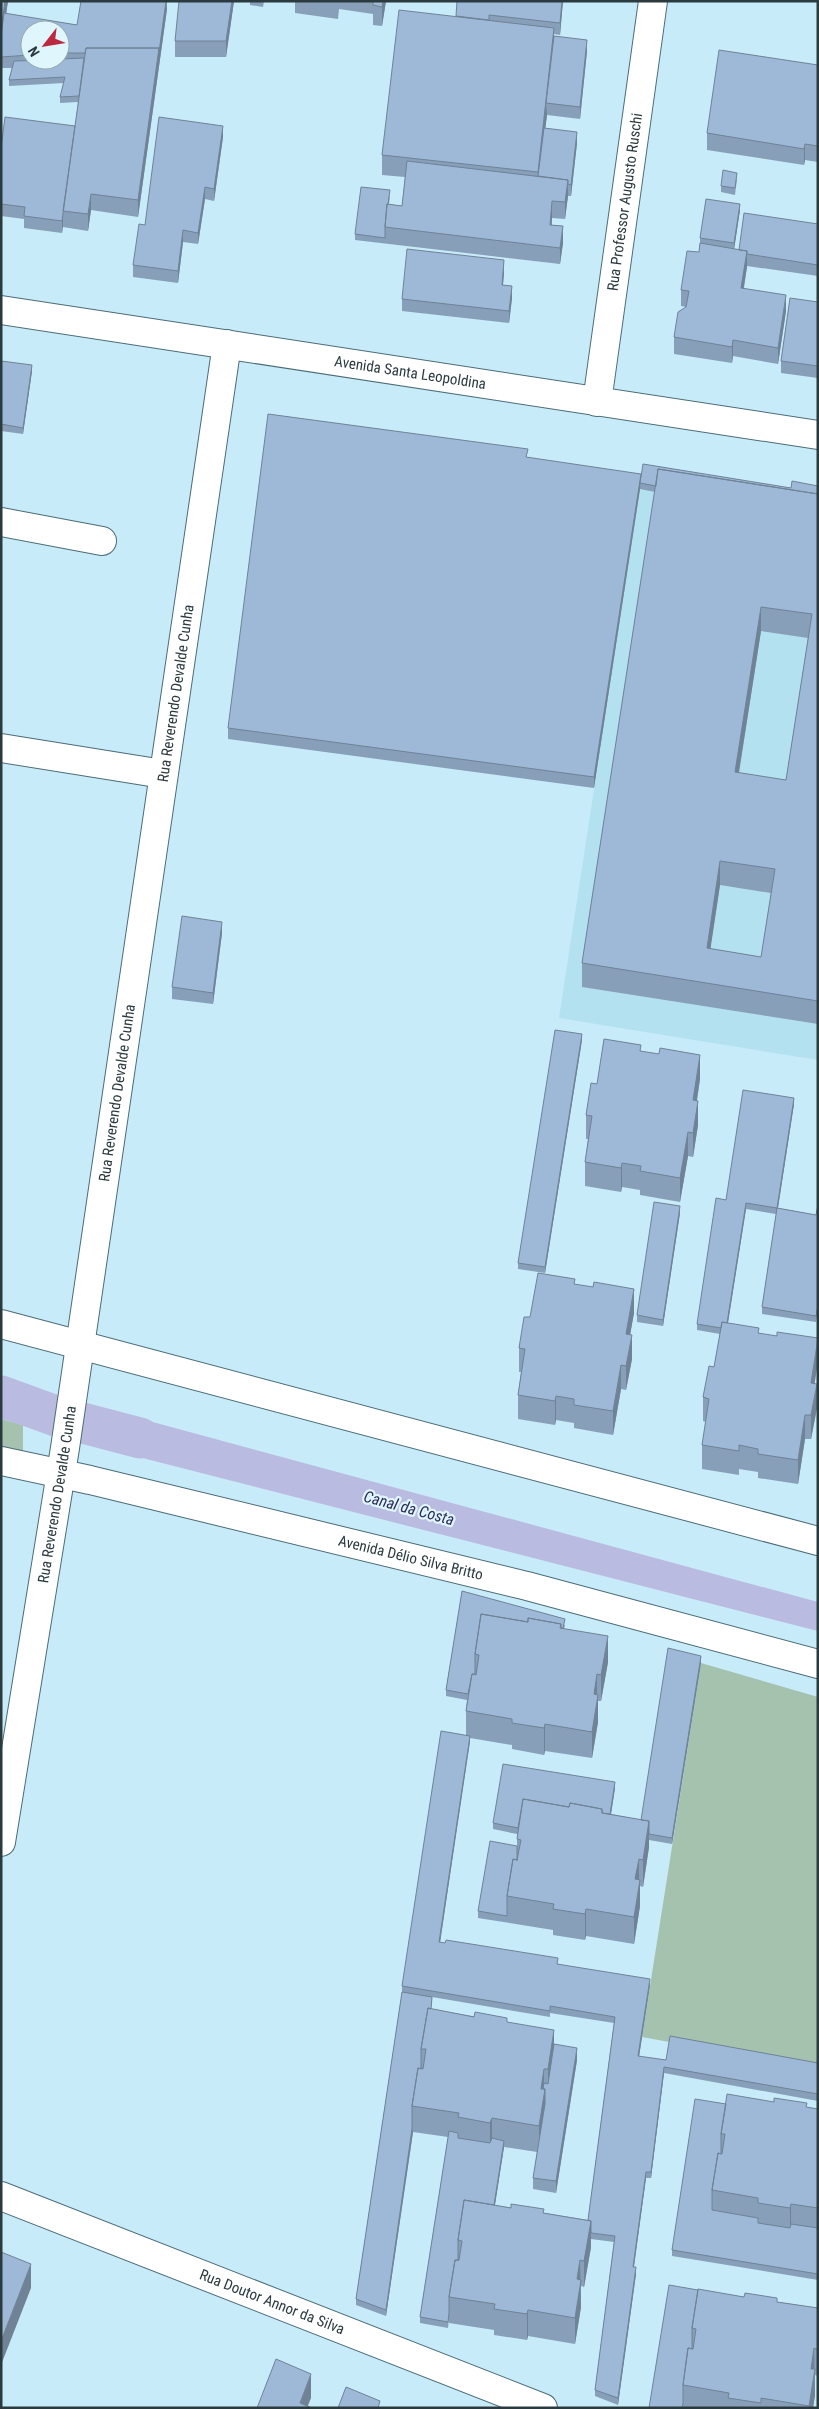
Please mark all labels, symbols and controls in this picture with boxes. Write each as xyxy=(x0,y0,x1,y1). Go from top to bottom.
north arrow xyxy=(20,20,70,70)
text: N xyxy=(25,44,43,59)
street label: Rua Professor Augusto Ruschi xyxy=(604,112,646,292)
street label: Avenida Santa Leopoldina xyxy=(333,352,487,393)
street label: Rua Reverendo Devalde Cunha xyxy=(154,603,198,783)
street label: Rua Reverendo Devalde Cunha xyxy=(95,1003,139,1183)
street label: Rua Reverendo Devalde Cunha xyxy=(34,1405,80,1584)
water label: Canal da Costa xyxy=(362,1487,456,1529)
street label: Avenida Délio Silva Britto xyxy=(337,1532,485,1584)
street label: Rua Doutor Annor da Silva xyxy=(197,2266,347,2338)

